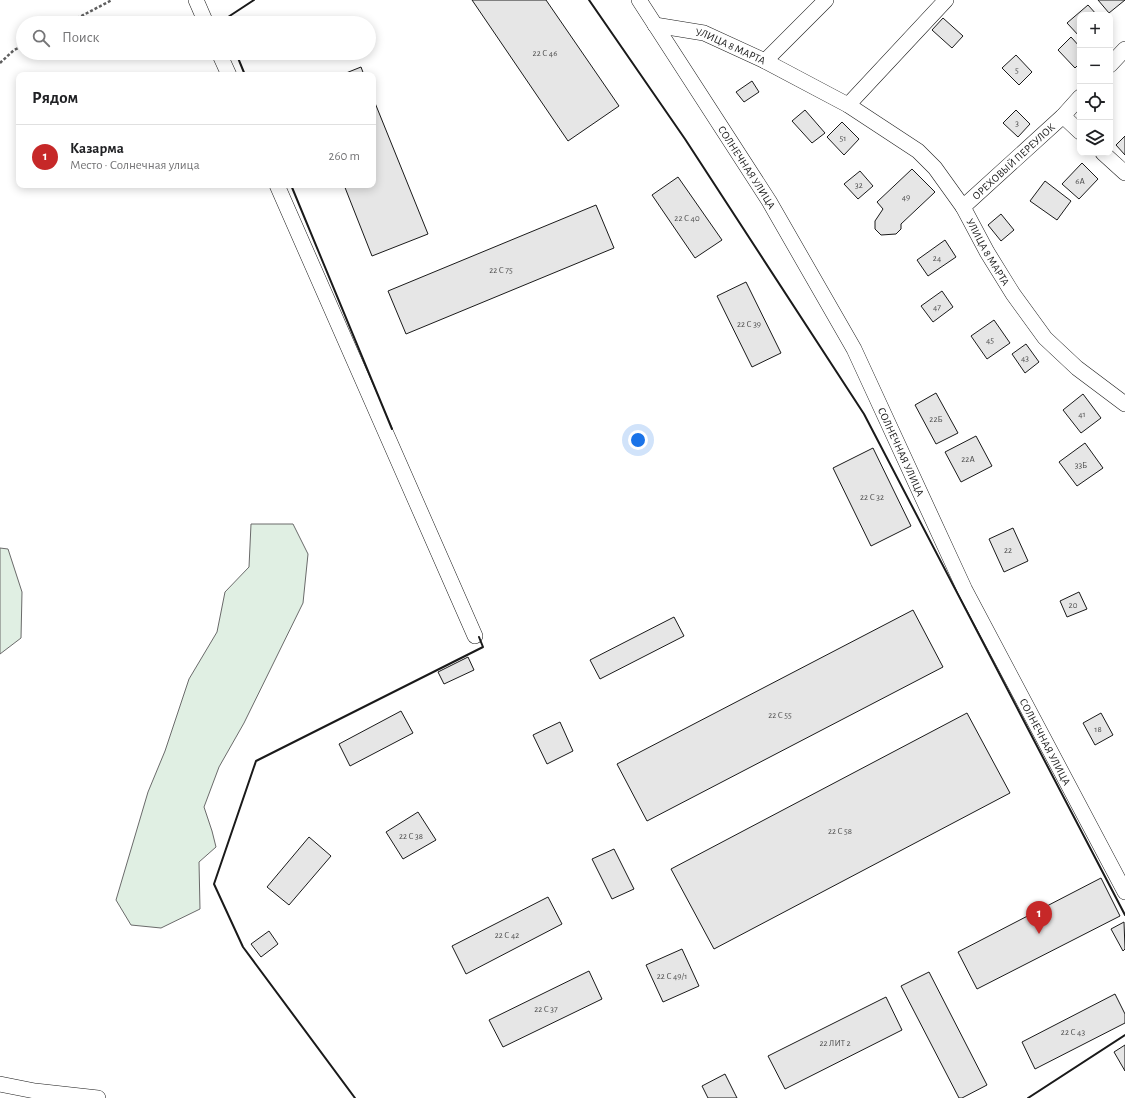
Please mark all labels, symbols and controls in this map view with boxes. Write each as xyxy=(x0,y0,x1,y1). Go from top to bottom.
map controls xyxy=(1077,12,1113,156)
button: + xyxy=(1077,12,1113,48)
search box xyxy=(16,16,376,60)
icon: search xyxy=(30,27,52,49)
street label: УЛИЦА 8 МАРТА xyxy=(695,27,768,67)
text: Поиск xyxy=(62,30,100,45)
button: − xyxy=(1077,48,1113,84)
house number: 22 С 46 xyxy=(533,49,557,58)
house number: 5 xyxy=(1015,66,1019,75)
button: locate xyxy=(1077,84,1113,120)
text: Рядом xyxy=(32,89,78,106)
house number: 3 xyxy=(1015,119,1019,128)
button: layers xyxy=(1077,120,1113,156)
street label: ОРЕХОВЫЙ ПЕРЕУЛОК xyxy=(970,121,1058,202)
street label: СОЛНЕЧНАЯ УЛИЦА xyxy=(716,124,778,211)
house number: 51 xyxy=(840,134,846,143)
text: Казарма xyxy=(70,141,124,156)
text: 1 xyxy=(43,150,47,163)
text: 260 m xyxy=(329,150,360,163)
text: Место · Солнечная улица xyxy=(70,159,200,172)
house number: 6А xyxy=(1075,177,1085,186)
house number: 32 xyxy=(855,181,863,190)
house number: 49 xyxy=(902,193,910,202)
house number: 22 С 40 xyxy=(674,214,700,223)
street label: УЛИЦА 8 МАРТА xyxy=(964,217,1012,288)
house number: 24 xyxy=(933,254,942,263)
house number: 22 С 75 xyxy=(489,266,513,275)
house number: 47 xyxy=(933,303,941,312)
house number: 22 С 39 xyxy=(737,320,761,329)
house number: 45 xyxy=(986,336,994,345)
house number: 43 xyxy=(1021,354,1029,363)
street label: СОЛНЕЧНАЯ УЛИЦА xyxy=(876,406,926,498)
house number: 41 xyxy=(1078,410,1086,419)
house number: 22Б xyxy=(929,415,943,424)
your location xyxy=(628,430,648,450)
house number: 22А xyxy=(961,455,975,464)
house number: 33Б xyxy=(1075,461,1087,470)
house number: 22 С 32 xyxy=(860,493,884,502)
house number: 22 xyxy=(1004,546,1012,555)
house number: 20 xyxy=(1069,601,1078,610)
street label: СОЛНЕЧНАЯ УЛИЦА xyxy=(1017,697,1073,788)
house number: 22 С 55 xyxy=(768,711,792,720)
house number: 18 xyxy=(1094,725,1102,734)
house number: 22 С 58 xyxy=(828,827,852,836)
house number: 22 С 38 xyxy=(399,832,423,841)
pin: 1 xyxy=(1026,901,1052,934)
house number: 22 С 42 xyxy=(495,931,519,940)
house number: 22 С 49/1 xyxy=(657,972,687,981)
house number: 22 С 37 xyxy=(534,1005,558,1014)
house number: 22 С 43 xyxy=(1061,1028,1085,1037)
house number: 22 ЛИТ 2 xyxy=(819,1039,851,1048)

